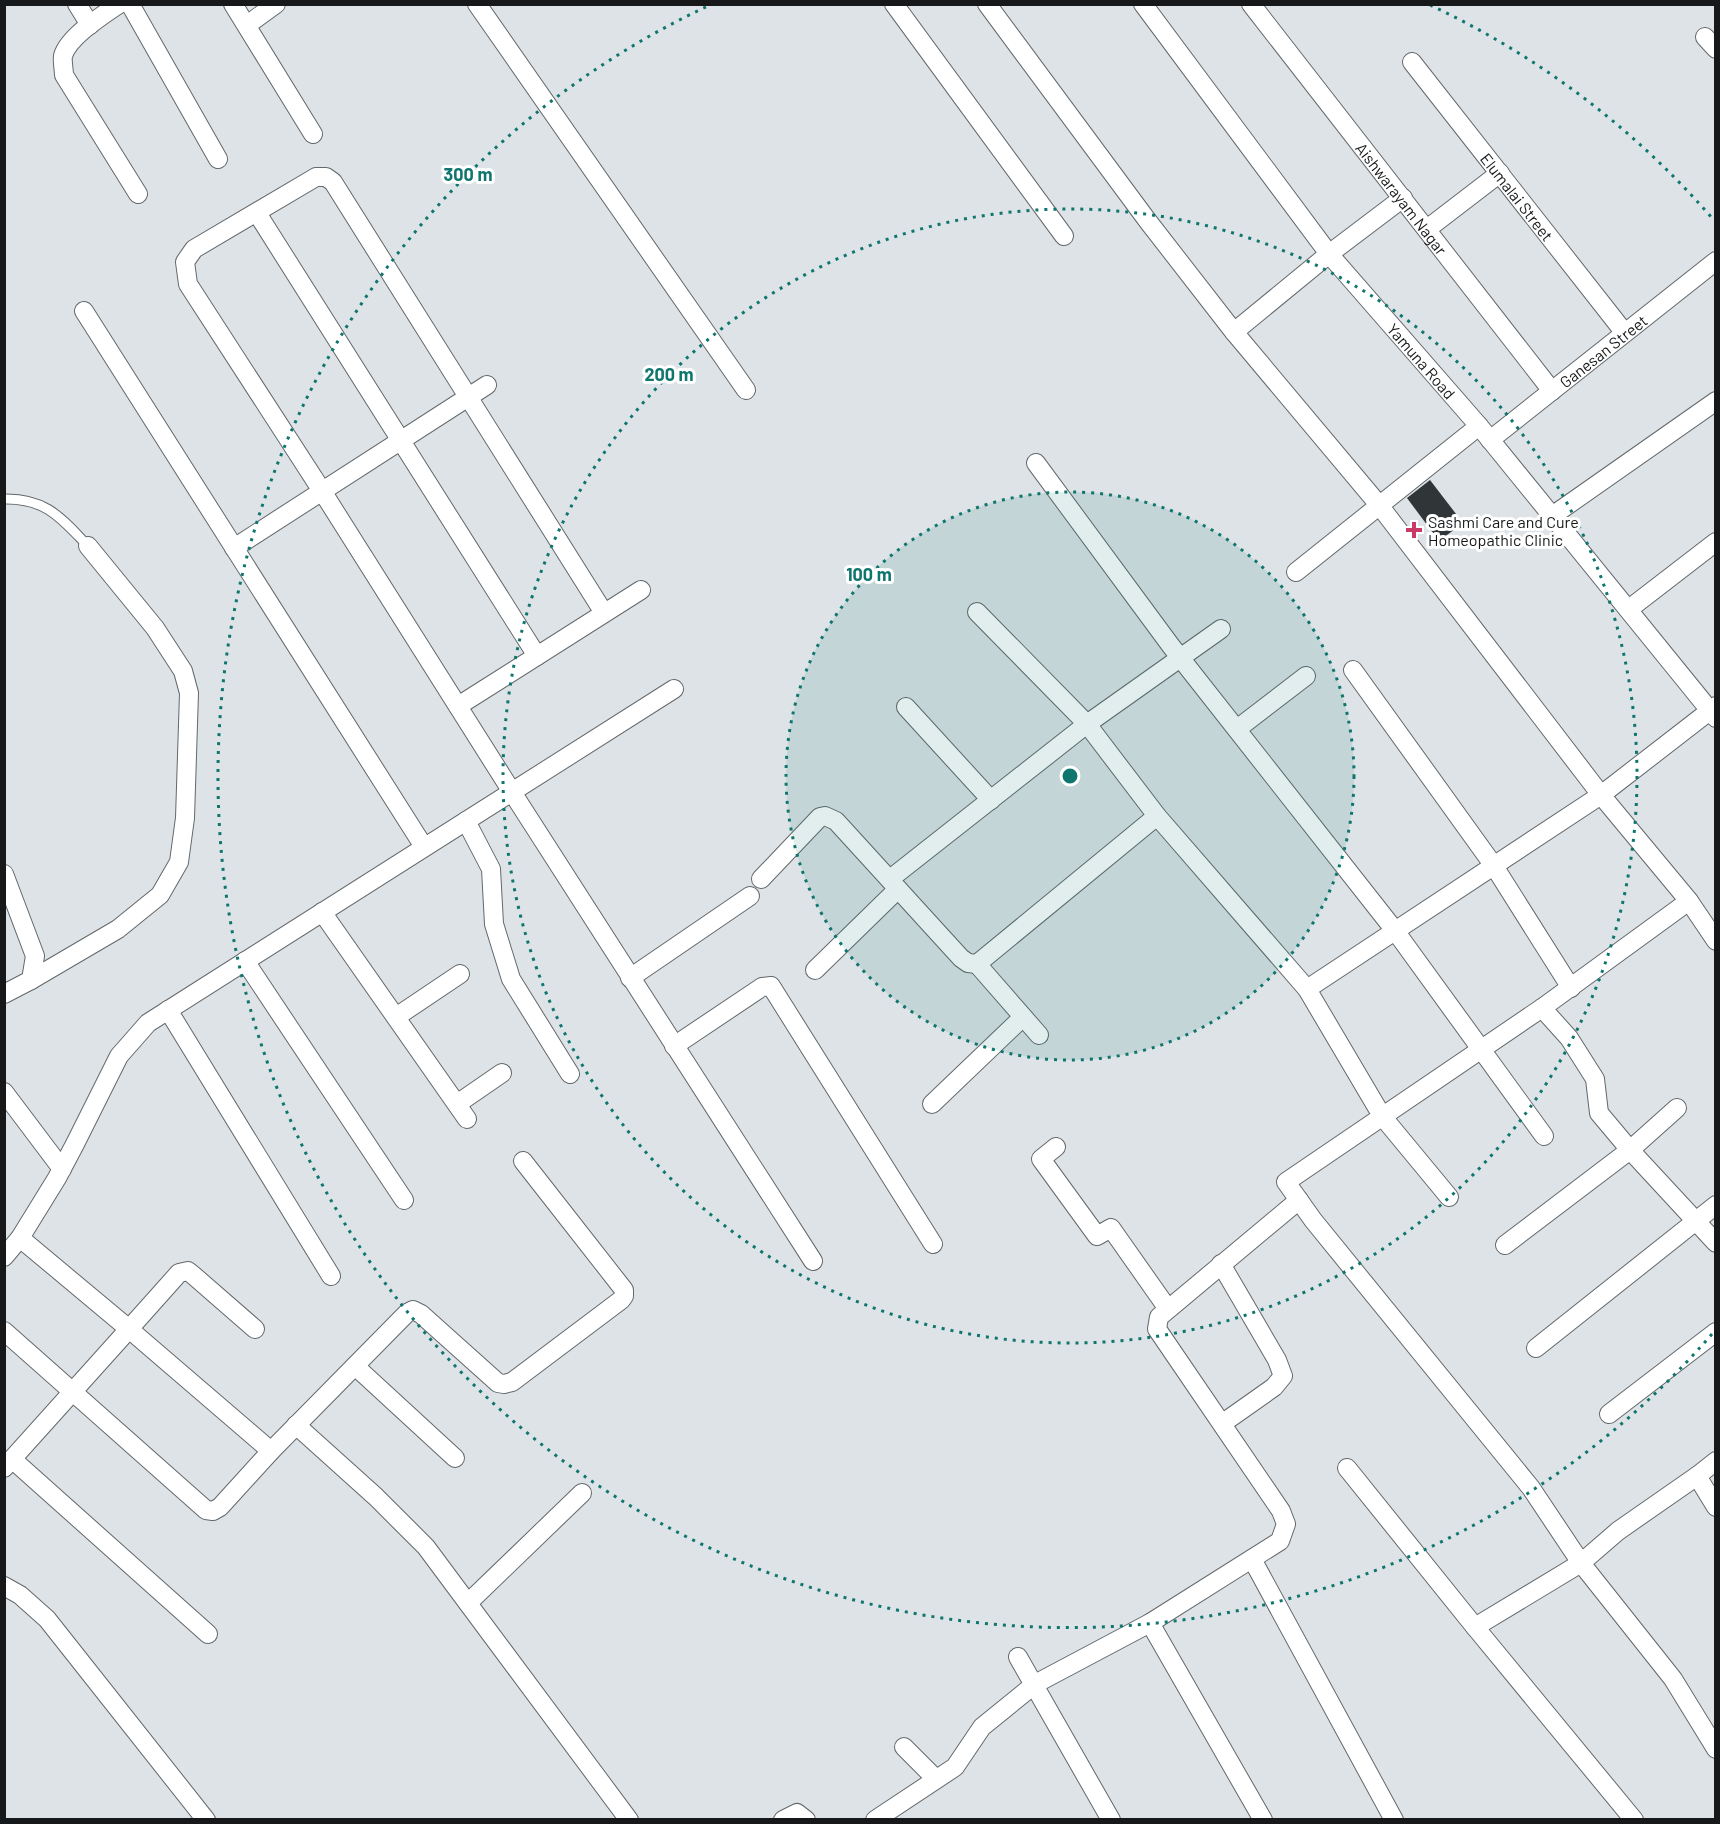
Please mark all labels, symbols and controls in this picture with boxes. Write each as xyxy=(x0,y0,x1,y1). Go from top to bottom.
street label: Aishwarayam Nagar xyxy=(1353,138,1452,258)
street label: Elumalai Street xyxy=(1477,149,1558,244)
text: 300 m xyxy=(444,163,492,185)
street label: Ganesan Street xyxy=(1555,310,1650,391)
street label: Yamuna Road xyxy=(1384,319,1460,402)
text: 200 m xyxy=(644,363,694,385)
place label: Sashmi Care and Cure Homeopathic Clinic xyxy=(1428,512,1579,549)
marker: Sashmi Care and Cure Homeopathic Clinic xyxy=(1405,521,1423,539)
text: 100 m xyxy=(846,563,892,585)
centre of rings xyxy=(1060,766,1080,786)

